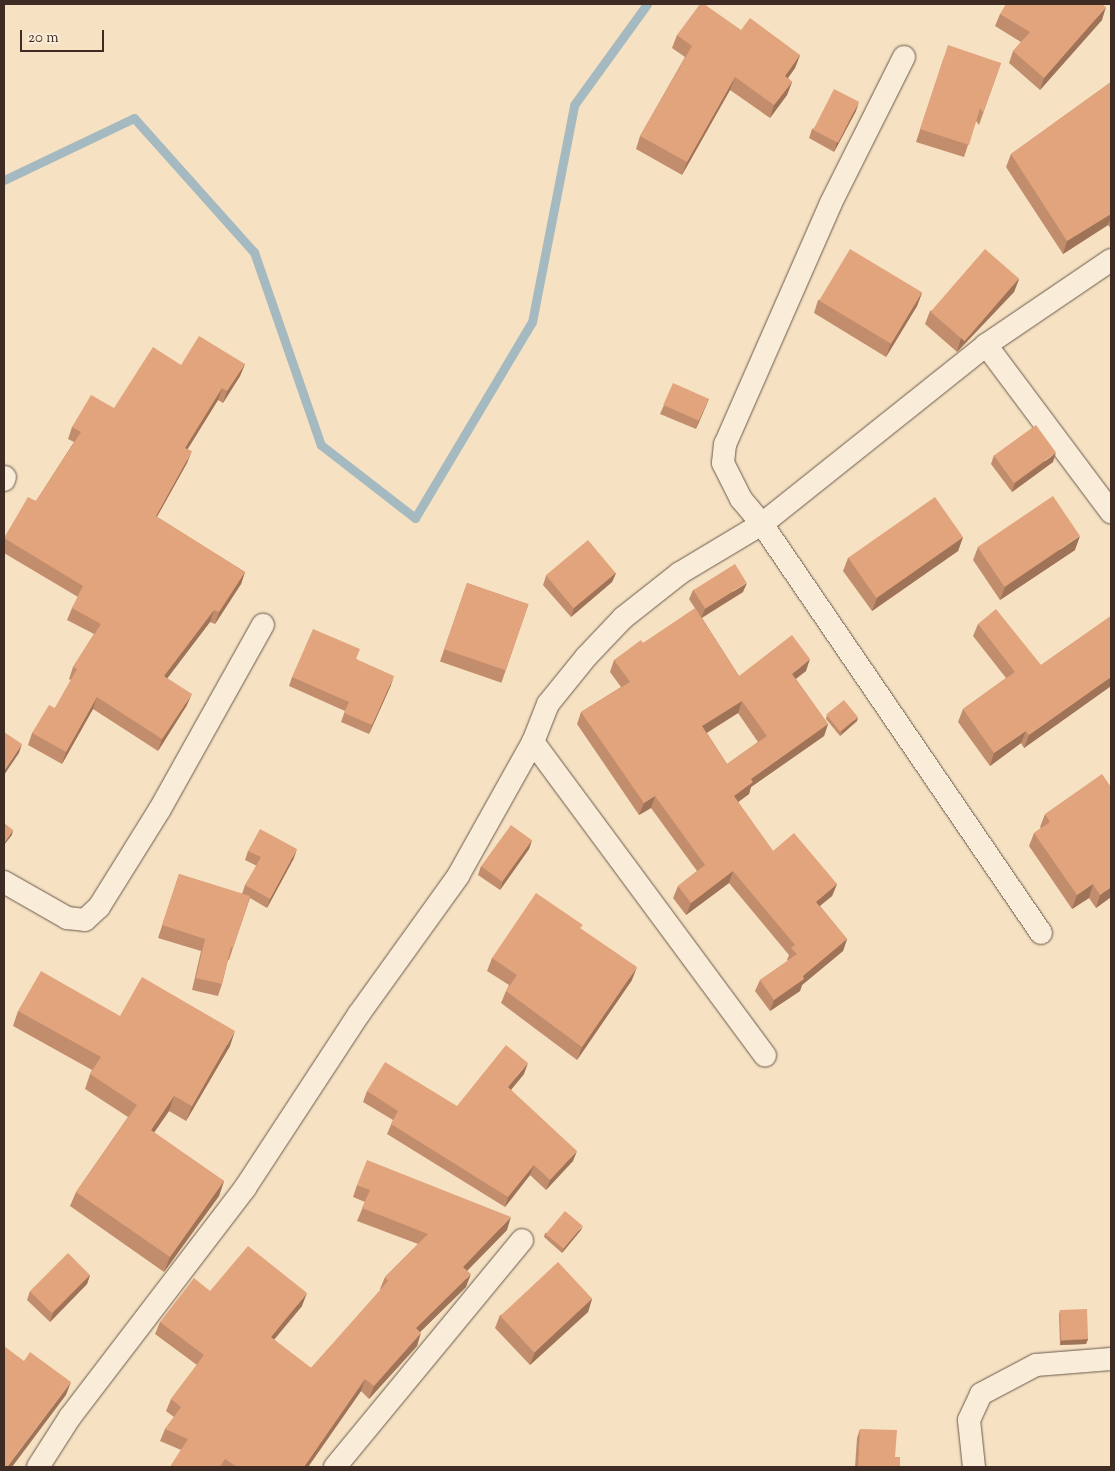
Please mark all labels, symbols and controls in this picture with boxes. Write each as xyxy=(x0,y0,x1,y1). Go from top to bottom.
scale bar xyxy=(22,20,106,52)
text: 20 m xyxy=(28,28,59,49)

